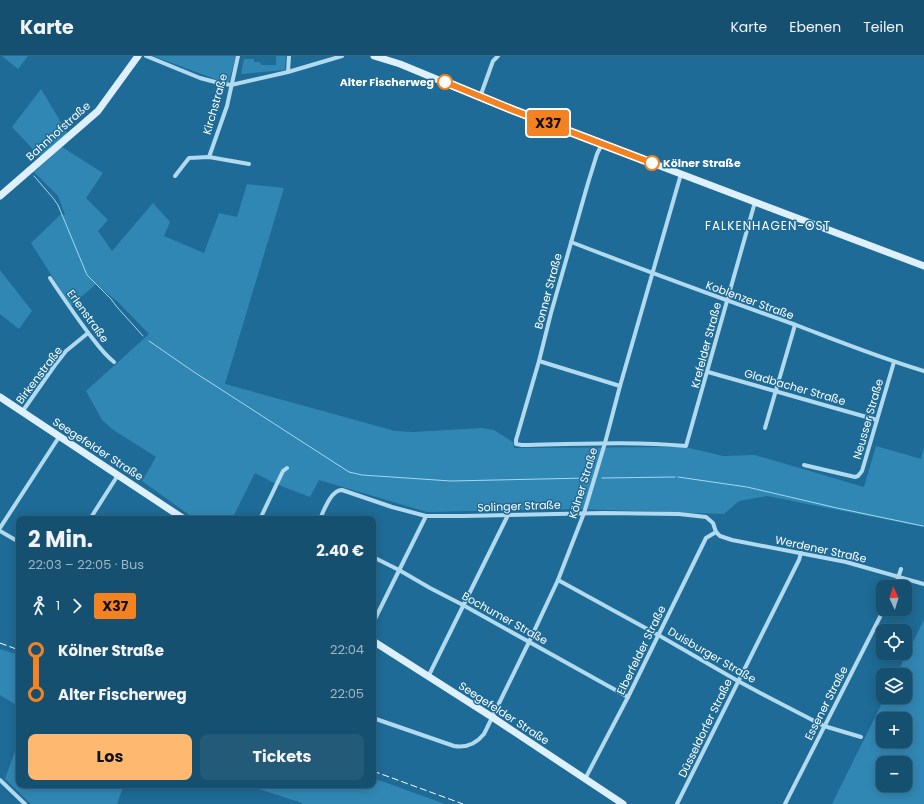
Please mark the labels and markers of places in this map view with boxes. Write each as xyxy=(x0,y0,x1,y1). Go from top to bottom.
place label: Alter Fischerweg xyxy=(340,74,434,90)
marker: Alter Fischerweg xyxy=(437,74,453,90)
marker: Kölner Straße xyxy=(644,155,660,171)
place label: Kölner Straße xyxy=(663,155,741,171)

